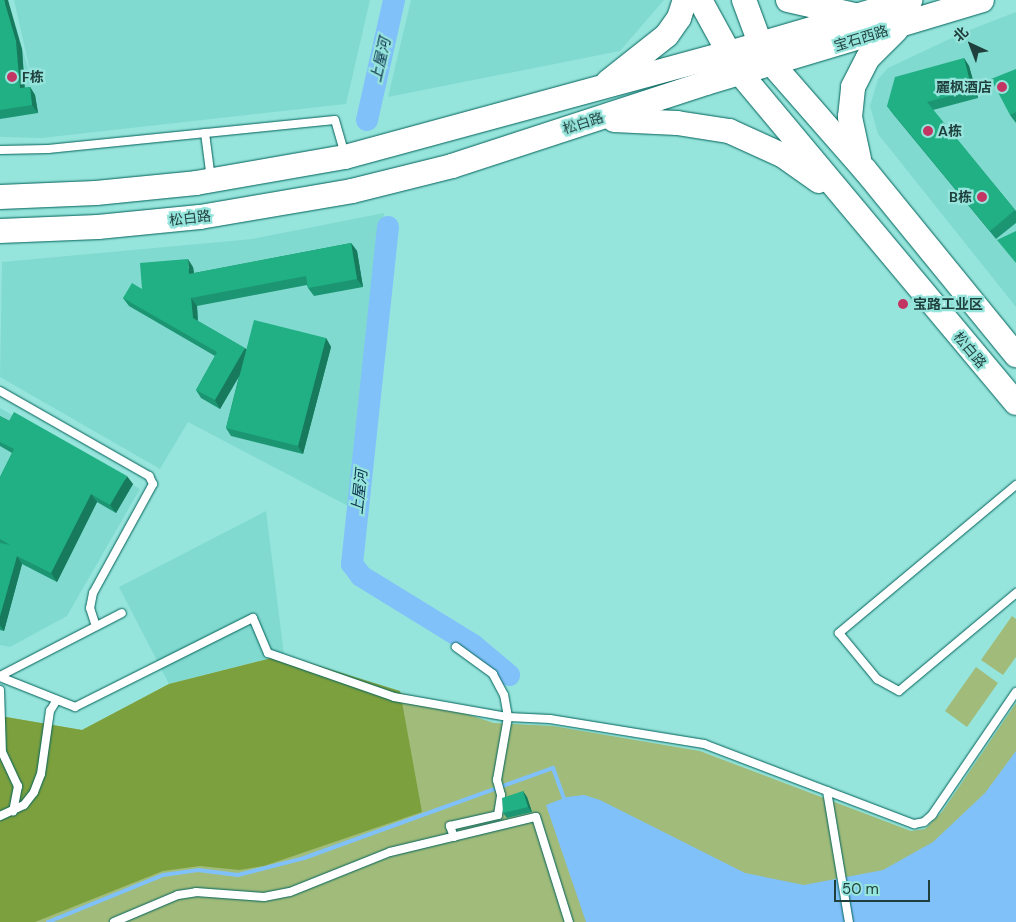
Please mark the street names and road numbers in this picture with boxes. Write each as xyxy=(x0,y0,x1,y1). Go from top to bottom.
street label: 宝石西路 xyxy=(832,22,890,54)
street label: 松白路 xyxy=(560,109,606,137)
street label: 松白路 xyxy=(168,207,212,229)
street label: 松白路 xyxy=(950,329,990,371)

